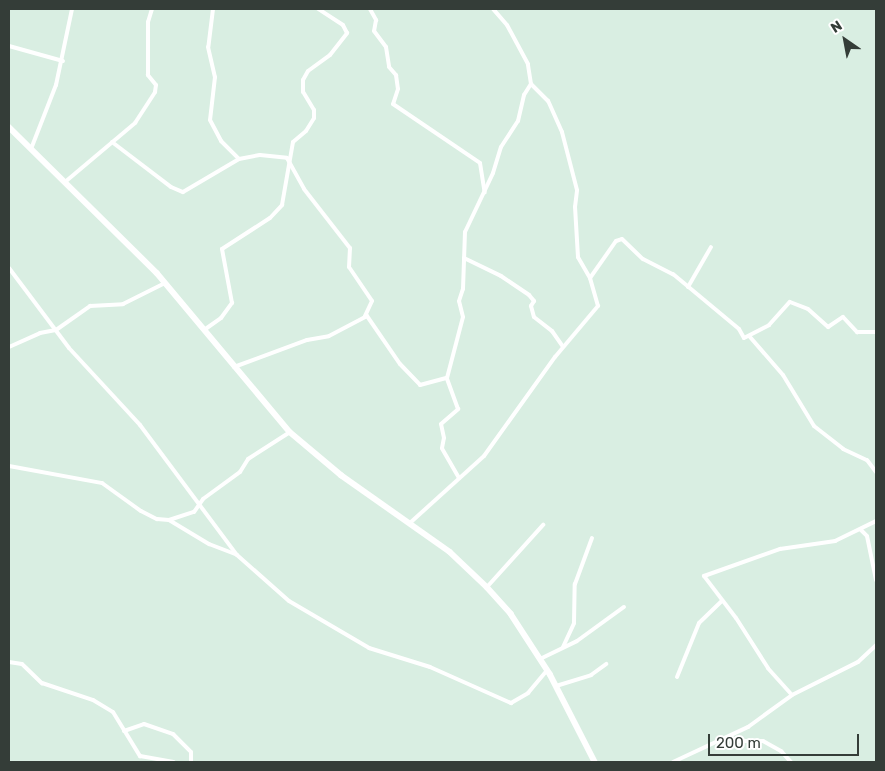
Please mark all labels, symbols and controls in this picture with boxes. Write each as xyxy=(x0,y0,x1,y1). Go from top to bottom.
north arrow xyxy=(820,15,870,65)
text: N xyxy=(828,17,845,37)
scale bar xyxy=(710,724,861,756)
text: 200 m xyxy=(716,734,761,752)

